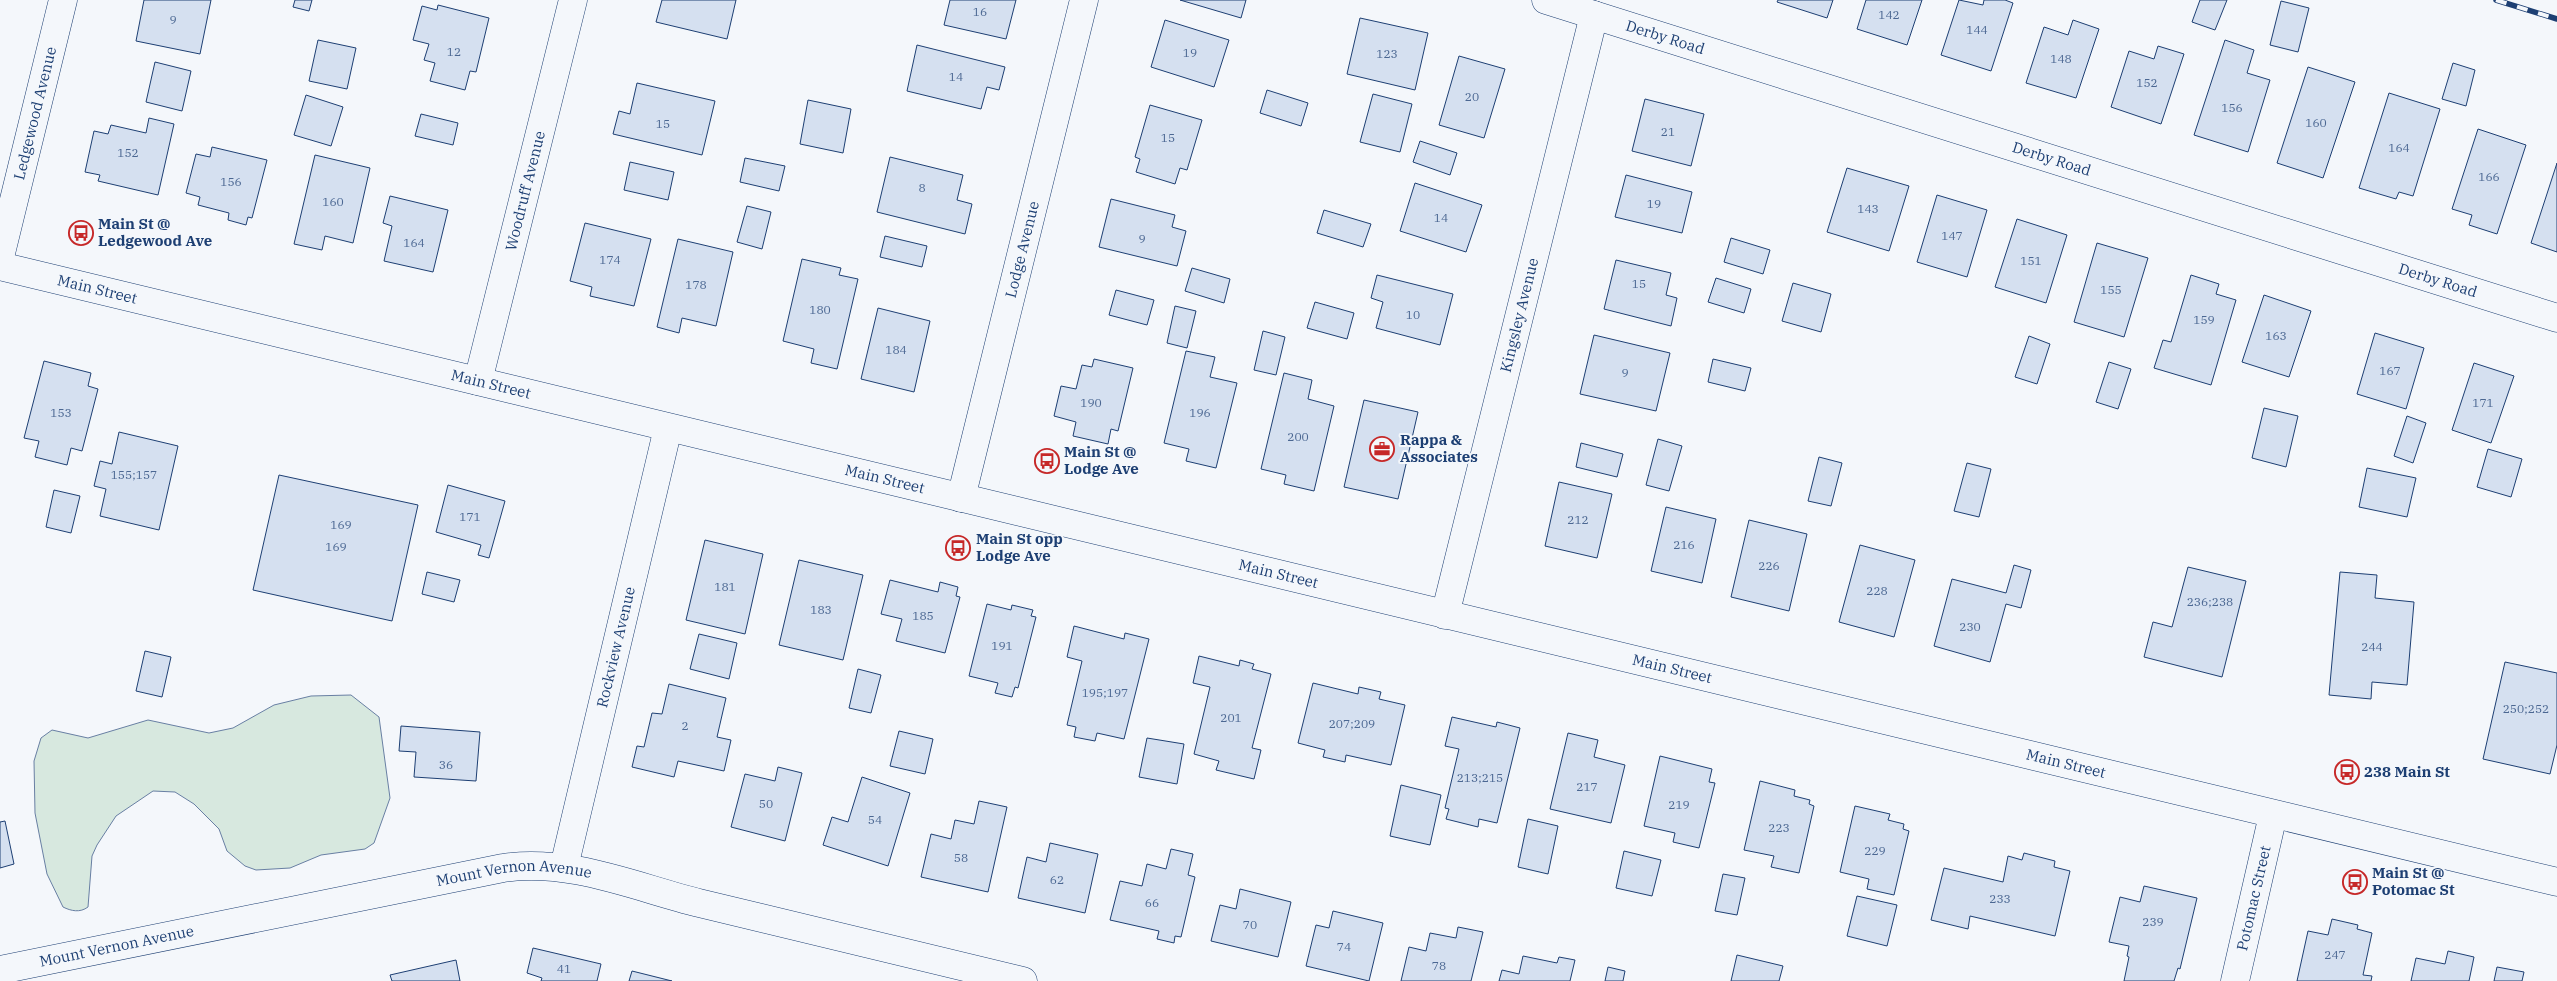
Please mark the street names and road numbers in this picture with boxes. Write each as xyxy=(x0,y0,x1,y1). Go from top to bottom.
street label: Derby Road xyxy=(1624,16,1707,58)
street label: Ledgewood Avenue xyxy=(9,45,60,182)
street label: Woodruff Avenue xyxy=(501,129,549,253)
street label: Derby Road xyxy=(2010,137,2093,180)
street label: Lodge Avenue xyxy=(1001,199,1043,300)
street label: Kingsley Avenue xyxy=(1496,256,1542,374)
street label: Derby Road xyxy=(2396,259,2480,301)
street label: Main Street xyxy=(56,270,139,308)
street label: Main Street xyxy=(449,365,533,403)
street label: Main Street xyxy=(843,460,927,497)
street label: Main Street xyxy=(1237,555,1320,592)
street label: Rockview Avenue xyxy=(592,585,639,709)
street label: Main Street xyxy=(1631,650,1714,687)
street label: Main Street xyxy=(2024,744,2108,782)
street label: Potomac Street xyxy=(2232,844,2275,952)
street label: Mount Vernon Avenue xyxy=(435,856,594,890)
street label: Mount Vernon Avenue xyxy=(38,921,195,971)

